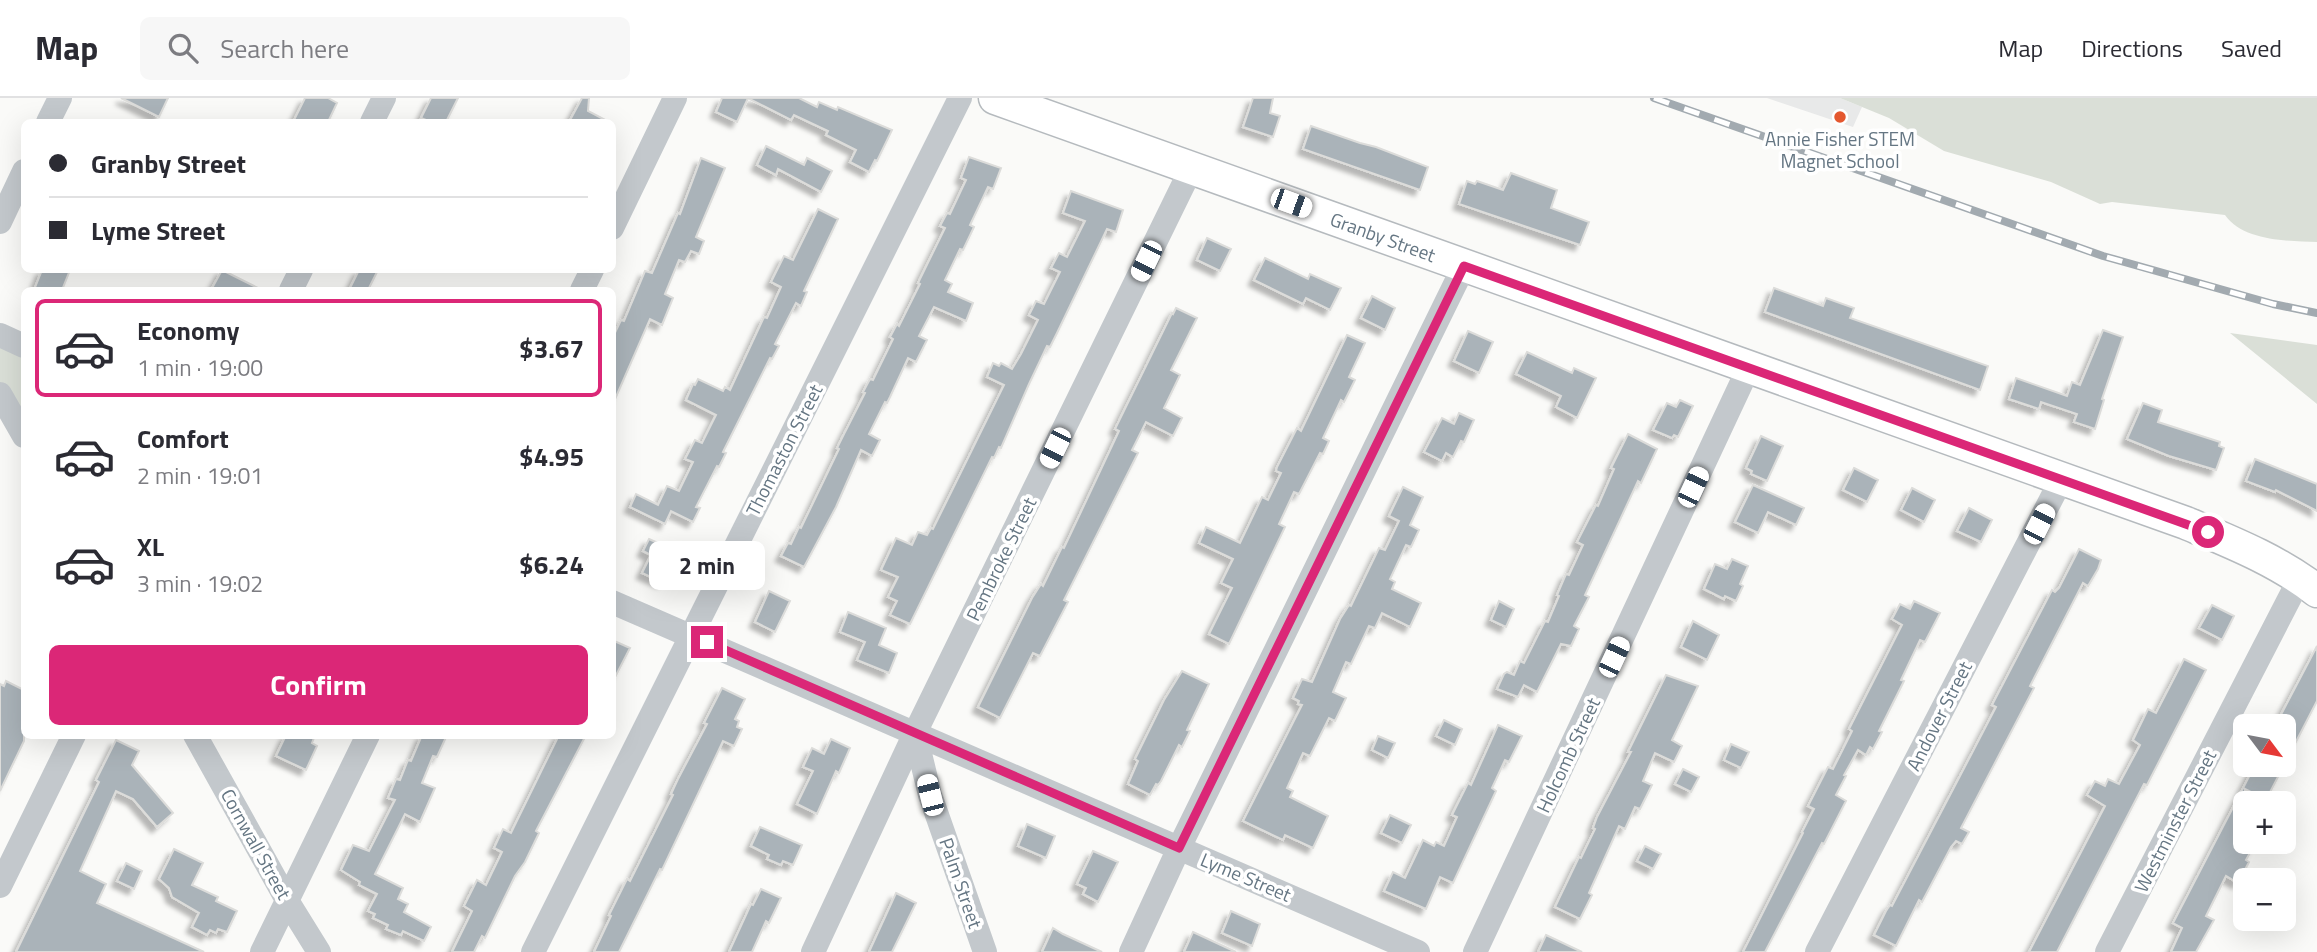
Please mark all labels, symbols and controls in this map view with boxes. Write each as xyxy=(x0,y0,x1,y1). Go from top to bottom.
search box xyxy=(140,17,630,80)
text: Map xyxy=(35,23,98,73)
icon: search xyxy=(164,29,202,67)
text: Search here xyxy=(220,29,349,68)
text: Map xyxy=(1998,30,2043,66)
text: Directions xyxy=(2081,30,2183,66)
text: Saved xyxy=(2221,30,2282,66)
marker: Annie Fisher STEM Magnet School xyxy=(1832,109,1848,125)
place label: Annie Fisher STEM Magnet School xyxy=(1765,124,1915,175)
text: Granby Street xyxy=(91,144,246,183)
car xyxy=(1268,186,1315,220)
street label: Granby Street xyxy=(1326,204,1440,269)
text: Lyme Street xyxy=(91,211,225,250)
car xyxy=(1128,238,1165,284)
text: Economy xyxy=(137,311,239,350)
icon: car xyxy=(53,317,116,380)
text: $3.67 xyxy=(519,329,584,368)
text: 1 min · 19:00 xyxy=(137,350,263,385)
street label: Thomaston Street xyxy=(738,379,829,521)
text: Comfort xyxy=(137,419,229,458)
icon: car xyxy=(53,425,116,488)
car xyxy=(1037,425,1074,471)
text: $4.95 xyxy=(519,437,584,476)
text: 2 min · 19:01 xyxy=(137,458,263,493)
car xyxy=(1675,464,1712,510)
street label: Pembroke Street xyxy=(958,492,1043,626)
car xyxy=(2021,501,2058,547)
route start xyxy=(2192,516,2224,548)
text: XL xyxy=(137,527,164,566)
icon: car xyxy=(53,533,116,596)
callout: 2 min xyxy=(649,540,765,589)
text: $6.24 xyxy=(519,545,584,584)
text: 2 min xyxy=(679,548,735,583)
text: 3 min · 19:02 xyxy=(137,566,263,601)
route end xyxy=(691,626,723,658)
car xyxy=(1596,634,1633,680)
button: Confirm xyxy=(49,645,588,725)
street label: Andover Street xyxy=(1898,656,1979,776)
street label: Holcomb Street xyxy=(1528,692,1607,817)
north arrow xyxy=(2233,714,2296,777)
map controls xyxy=(2233,714,2296,931)
street label: Westminster Street xyxy=(2126,744,2223,897)
car xyxy=(915,772,946,818)
street label: Cornwall Street xyxy=(214,783,299,905)
button: + xyxy=(2233,791,2296,854)
street label: Palm Street xyxy=(932,834,991,932)
street label: Lyme Street xyxy=(1196,844,1296,909)
button: − xyxy=(2233,868,2296,931)

